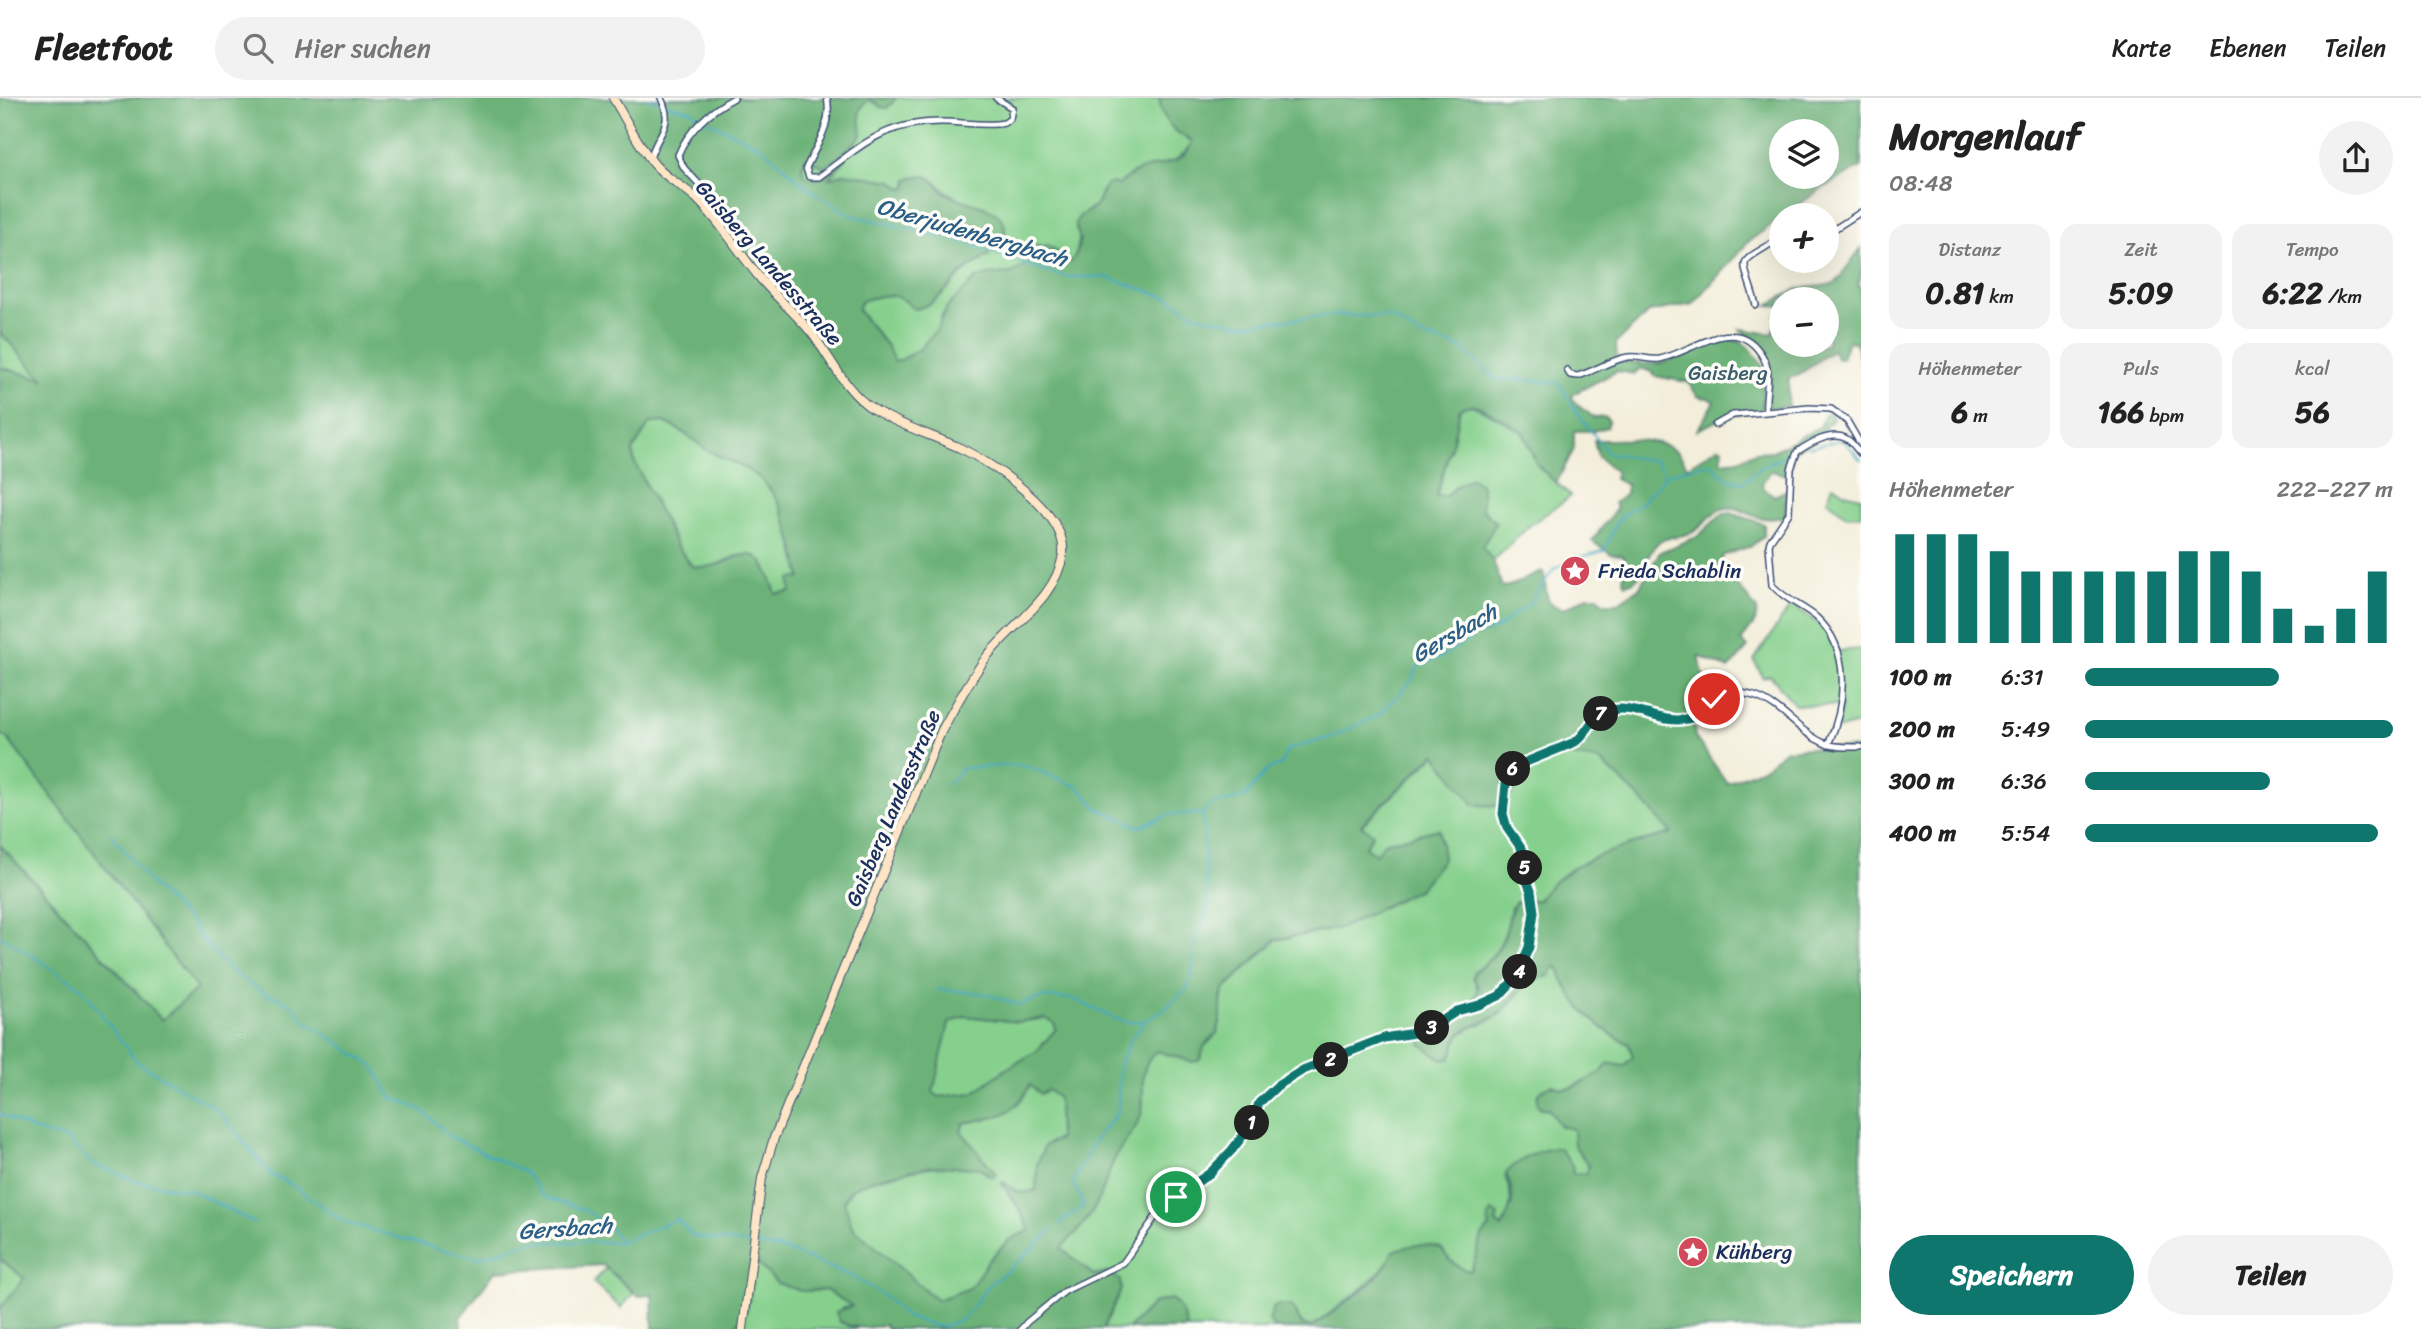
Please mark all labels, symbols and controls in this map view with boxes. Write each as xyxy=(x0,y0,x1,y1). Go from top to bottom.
search box xyxy=(215,17,705,80)
text: Fleetfoot xyxy=(35,19,173,77)
text: Hier suchen xyxy=(295,25,431,71)
text: Karte xyxy=(2112,27,2171,69)
text: Ebenen xyxy=(2209,27,2287,69)
text: Teilen xyxy=(2325,27,2386,69)
icon: search xyxy=(239,29,277,67)
text: Morgenlauf xyxy=(1889,103,2081,170)
map controls xyxy=(1769,119,1839,357)
button: layers xyxy=(1769,119,1839,189)
button: share xyxy=(2319,121,2393,195)
text: 08:48 xyxy=(1889,163,1953,204)
street label: Gaisberg Landesstraße xyxy=(686,171,853,355)
water label: Oberjudenbergbach xyxy=(872,186,1074,280)
button: + xyxy=(1769,203,1839,273)
text: Distanz xyxy=(1938,233,2001,266)
text: Zeit xyxy=(2124,233,2158,266)
text: Tempo xyxy=(2286,233,2339,266)
text: 0.81 xyxy=(1925,266,1984,320)
text: 5:09 xyxy=(2109,266,2173,320)
text: 6:22 xyxy=(2262,266,2323,320)
text: km xyxy=(1984,280,2014,313)
text: /km xyxy=(2323,280,2362,313)
button: − xyxy=(1769,287,1839,357)
text: Höhenmeter xyxy=(1918,352,2021,385)
text: Puls xyxy=(2123,352,2159,385)
text: kcal xyxy=(2295,352,2330,385)
park label: Gaisberg xyxy=(1688,354,1768,392)
text: 6 xyxy=(1951,385,1968,439)
text: 166 xyxy=(2098,385,2144,439)
text: 56 xyxy=(2295,385,2330,439)
text: m xyxy=(1968,399,1988,432)
text: bpm xyxy=(2144,399,2184,432)
text: Höhenmeter xyxy=(1889,469,2013,510)
text: 222–227 m xyxy=(2277,469,2393,510)
place label: Frieda Schablin xyxy=(1598,552,1741,590)
place icon: Frieda Schablin xyxy=(1558,554,1592,588)
water label: Gersbach xyxy=(1403,591,1507,675)
text: 100 m xyxy=(1889,657,1952,698)
text: 6:31 xyxy=(2001,657,2044,698)
pin xyxy=(1684,669,1744,729)
icon: check xyxy=(1695,680,1733,718)
pin: 7 xyxy=(1584,696,1618,732)
text: 7 xyxy=(1595,697,1606,730)
street label: Gaisberg Landesstraße xyxy=(834,703,952,912)
text: 200 m xyxy=(1889,709,1955,750)
text: 5:49 xyxy=(2001,709,2051,750)
pin: 6 xyxy=(1496,752,1530,786)
text: 6 xyxy=(1507,752,1518,785)
text: 300 m xyxy=(1889,761,1954,802)
text: 6:36 xyxy=(2001,761,2047,802)
text: 400 m xyxy=(1889,813,1956,854)
text: 5:54 xyxy=(2001,813,2050,854)
pin: 5 xyxy=(1508,850,1542,886)
text: 5 xyxy=(1519,851,1530,884)
pin: 4 xyxy=(1502,954,1538,990)
text: 4 xyxy=(1514,955,1525,988)
pin: 3 xyxy=(1414,1010,1450,1046)
text: 3 xyxy=(1426,1011,1437,1044)
pin: 2 xyxy=(1314,1042,1348,1077)
text: 2 xyxy=(1325,1043,1336,1076)
pin: 1 xyxy=(1234,1105,1270,1140)
text: 1 xyxy=(1247,1106,1256,1139)
pin xyxy=(1146,1167,1206,1227)
icon: arrive xyxy=(1157,1178,1195,1216)
water label: Gersbach xyxy=(517,1205,615,1252)
place label: Kühberg xyxy=(1716,1233,1793,1271)
place icon: Kühberg xyxy=(1676,1235,1710,1269)
button: Speichern xyxy=(1889,1235,2134,1315)
button: Teilen xyxy=(2148,1235,2393,1315)

